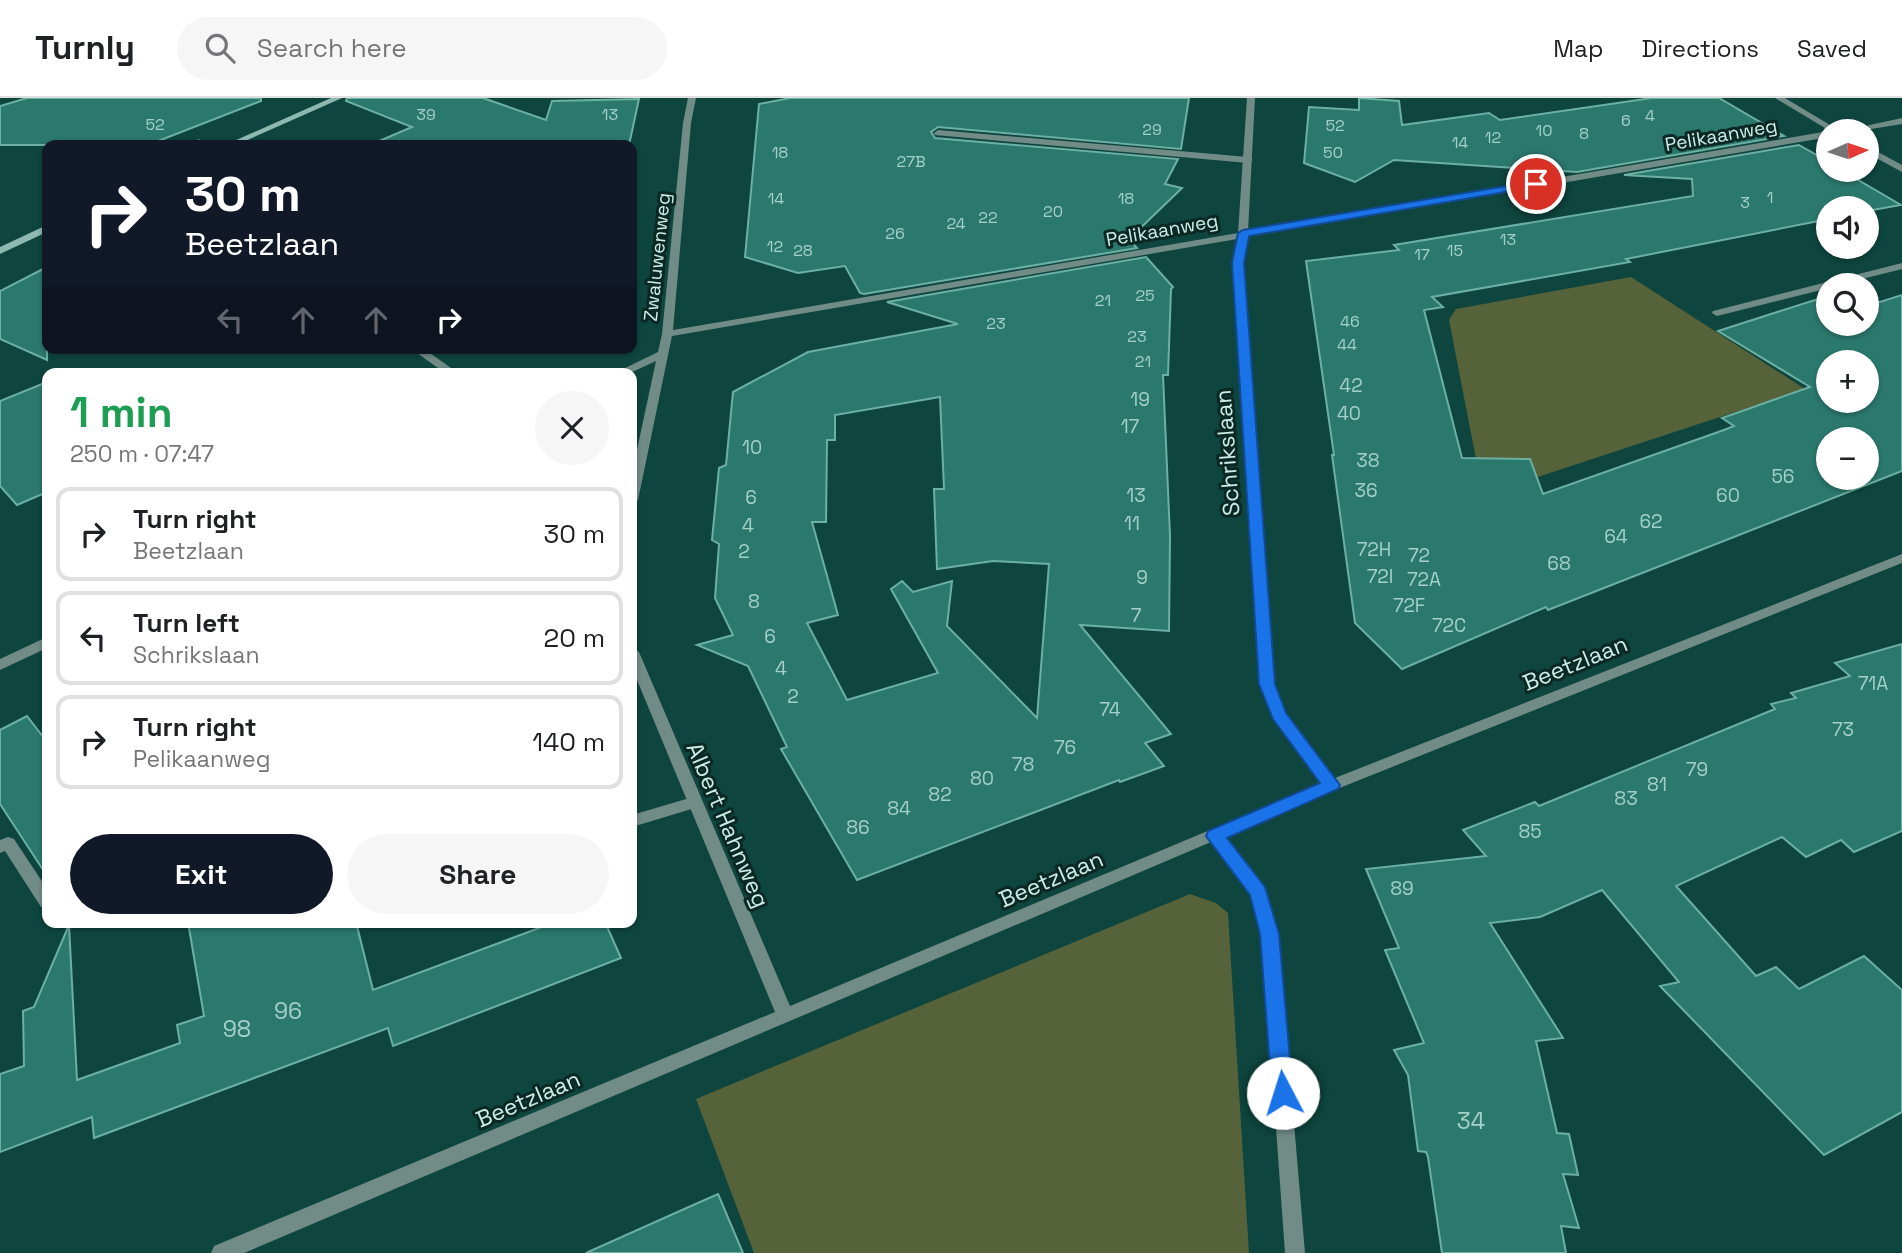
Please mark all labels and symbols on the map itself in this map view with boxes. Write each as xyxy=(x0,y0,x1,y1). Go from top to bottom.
house number: 39 xyxy=(416,104,436,125)
house number: 13 xyxy=(602,104,618,125)
house number: 4 xyxy=(1645,105,1655,126)
house number: 6 xyxy=(1621,110,1631,131)
street label: Pelikaanweg xyxy=(1663,113,1779,157)
house number: 52 xyxy=(145,114,165,135)
house number: 52 xyxy=(1325,115,1345,136)
house number: 29 xyxy=(1142,119,1162,140)
north arrow xyxy=(1816,119,1880,182)
house number: 10 xyxy=(1536,120,1552,141)
house number: 8 xyxy=(1579,123,1589,144)
house number: 12 xyxy=(1485,127,1501,148)
house number: 14 xyxy=(1452,132,1468,153)
house number: 18 xyxy=(772,142,788,163)
house number: 50 xyxy=(1323,142,1343,163)
house number: 27B xyxy=(896,151,926,172)
pin xyxy=(1506,154,1566,214)
house number: 1 xyxy=(1767,187,1773,208)
house number: 14 xyxy=(768,188,784,209)
house number: 18 xyxy=(1118,188,1134,209)
street label: Zwaluwenweg xyxy=(638,191,676,323)
house number: 3 xyxy=(1740,192,1750,213)
house number: 20 xyxy=(1043,201,1063,222)
house number: 22 xyxy=(978,207,998,228)
street label: Pelikaanweg xyxy=(1104,208,1220,252)
house number: 24 xyxy=(946,213,966,234)
house number: 26 xyxy=(885,223,905,244)
house number: 13 xyxy=(1500,229,1516,250)
house number: 12 xyxy=(767,236,783,257)
house number: 28 xyxy=(793,240,813,261)
house number: 15 xyxy=(1447,240,1463,261)
house number: 17 xyxy=(1414,244,1430,265)
house number: 25 xyxy=(1135,285,1155,306)
house number: 21 xyxy=(1095,290,1111,311)
house number: 46 xyxy=(1340,311,1360,332)
house number: 23 xyxy=(986,313,1006,334)
house number: 23 xyxy=(1127,326,1147,347)
house number: 44 xyxy=(1337,334,1357,355)
house number: 21 xyxy=(1135,351,1151,372)
house number: 42 xyxy=(1339,373,1363,398)
house number: 19 xyxy=(1130,387,1150,412)
street label: Schrikslaan xyxy=(1208,389,1246,517)
house number: 40 xyxy=(1337,401,1361,426)
house number: 17 xyxy=(1121,414,1140,439)
house number: 10 xyxy=(742,435,762,460)
house number: 38 xyxy=(1356,448,1380,473)
house number: 56 xyxy=(1771,464,1795,489)
house number: 36 xyxy=(1354,478,1378,503)
house number: 13 xyxy=(1126,483,1146,508)
house number: 60 xyxy=(1716,483,1740,508)
house number: 6 xyxy=(745,485,757,510)
house number: 62 xyxy=(1639,509,1663,534)
house number: 11 xyxy=(1124,511,1140,536)
house number: 4 xyxy=(742,513,754,538)
house number: 64 xyxy=(1604,524,1628,549)
house number: 72H xyxy=(1357,537,1391,562)
house number: 2 xyxy=(738,539,750,564)
house number: 72 xyxy=(1408,543,1430,568)
house number: 68 xyxy=(1547,551,1571,576)
house number: 72I xyxy=(1367,564,1393,589)
house number: 9 xyxy=(1136,565,1148,590)
house number: 72A xyxy=(1407,567,1441,592)
house number: 8 xyxy=(748,589,760,614)
house number: 72F xyxy=(1393,593,1425,618)
house number: 7 xyxy=(1131,603,1142,628)
house number: 72C xyxy=(1432,613,1466,638)
house number: 6 xyxy=(764,624,776,649)
street label: Beetzlaan xyxy=(1518,628,1632,698)
house number: 4 xyxy=(775,656,787,681)
house number: 71A xyxy=(1858,671,1888,696)
house number: 2 xyxy=(787,684,799,709)
house number: 74 xyxy=(1099,697,1121,722)
house number: 73 xyxy=(1832,717,1854,742)
house number: 76 xyxy=(1054,735,1076,760)
street label: Albert Hahnweg xyxy=(680,738,776,912)
house number: 78 xyxy=(1012,752,1034,777)
house number: 79 xyxy=(1686,757,1708,782)
house number: 80 xyxy=(970,766,994,791)
house number: 81 xyxy=(1647,772,1667,797)
house number: 82 xyxy=(928,782,952,807)
house number: 83 xyxy=(1614,786,1638,811)
house number: 84 xyxy=(887,796,911,821)
house number: 86 xyxy=(846,815,870,840)
house number: 85 xyxy=(1518,819,1542,844)
street label: Beetzlaan xyxy=(994,844,1108,914)
house number: 89 xyxy=(1390,876,1414,901)
house number: 96 xyxy=(274,996,302,1026)
house number: 98 xyxy=(223,1014,251,1044)
position arrow xyxy=(1246,1056,1320,1130)
street label: Beetzlaan xyxy=(471,1064,585,1134)
house number: 34 xyxy=(1457,1106,1485,1136)

